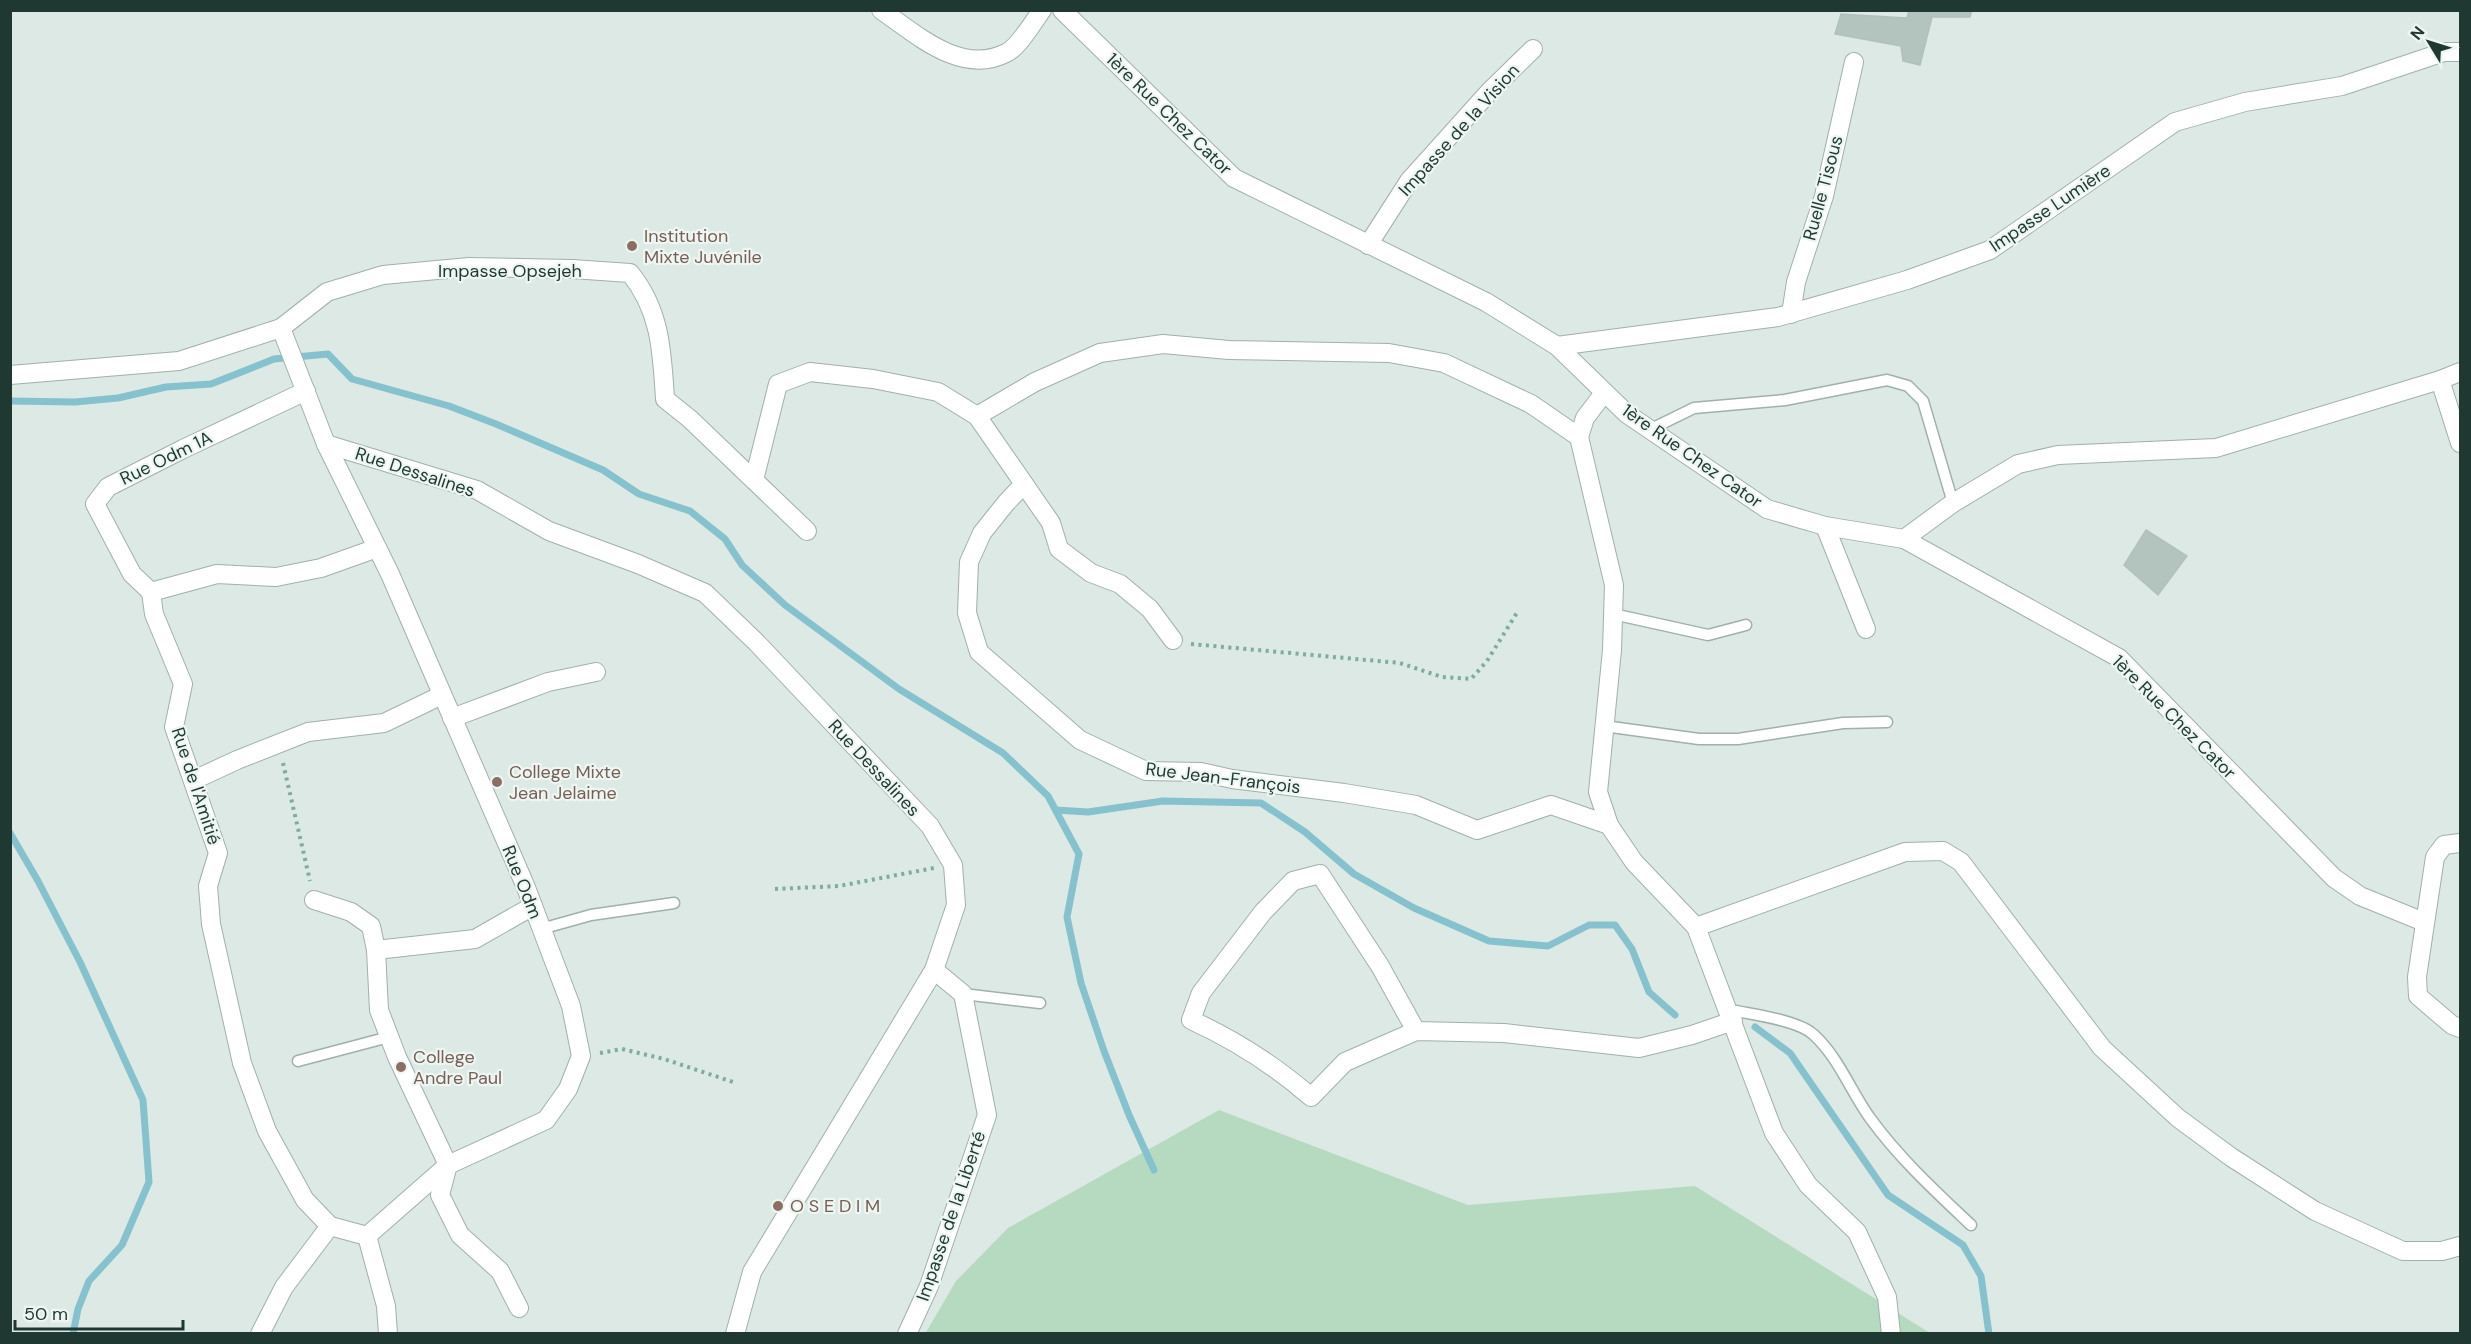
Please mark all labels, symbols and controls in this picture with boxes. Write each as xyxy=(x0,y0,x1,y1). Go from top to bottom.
north arrow xyxy=(2399,12,2459,72)
text: N xyxy=(2406,22,2429,44)
street label: 1ère Rue Chez Cator xyxy=(1101,48,1237,181)
street label: Impasse de la Vision xyxy=(1393,59,1525,201)
street label: Ruelle Tisous xyxy=(1797,133,1849,243)
street label: Impasse Lumière xyxy=(1985,159,2115,257)
place label: Institution Mixte Juvénile xyxy=(644,224,762,269)
marker: Institution Mixte Juvénile xyxy=(625,239,639,253)
street label: Impasse Opsejeh xyxy=(438,259,582,283)
street label: 1ère Rue Chez Cator xyxy=(1617,398,1767,514)
street label: Rue Odm 1A xyxy=(116,425,216,491)
street label: Rue Dessalines xyxy=(352,441,478,503)
street label: 1ère Rue Chez Cator xyxy=(2107,650,2242,785)
street label: Rue Dessalines xyxy=(823,714,925,822)
street label: Rue de l'Amitié xyxy=(166,724,226,848)
street label: Rue Jean-François xyxy=(1144,757,1302,799)
place label: College Mixte Jean Jelaime xyxy=(509,760,621,805)
marker: College Mixte Jean Jelaime xyxy=(490,775,504,789)
street label: Rue Odm xyxy=(496,842,548,922)
place label: College Andre Paul xyxy=(413,1045,502,1090)
marker: College Andre Paul xyxy=(394,1060,408,1074)
street label: Impasse de la Liberté xyxy=(911,1128,991,1304)
place label: O S E D I M xyxy=(790,1194,880,1218)
marker: O S E D I M xyxy=(771,1199,785,1213)
scale bar xyxy=(15,1293,183,1331)
text: 50 m xyxy=(24,1302,68,1326)

